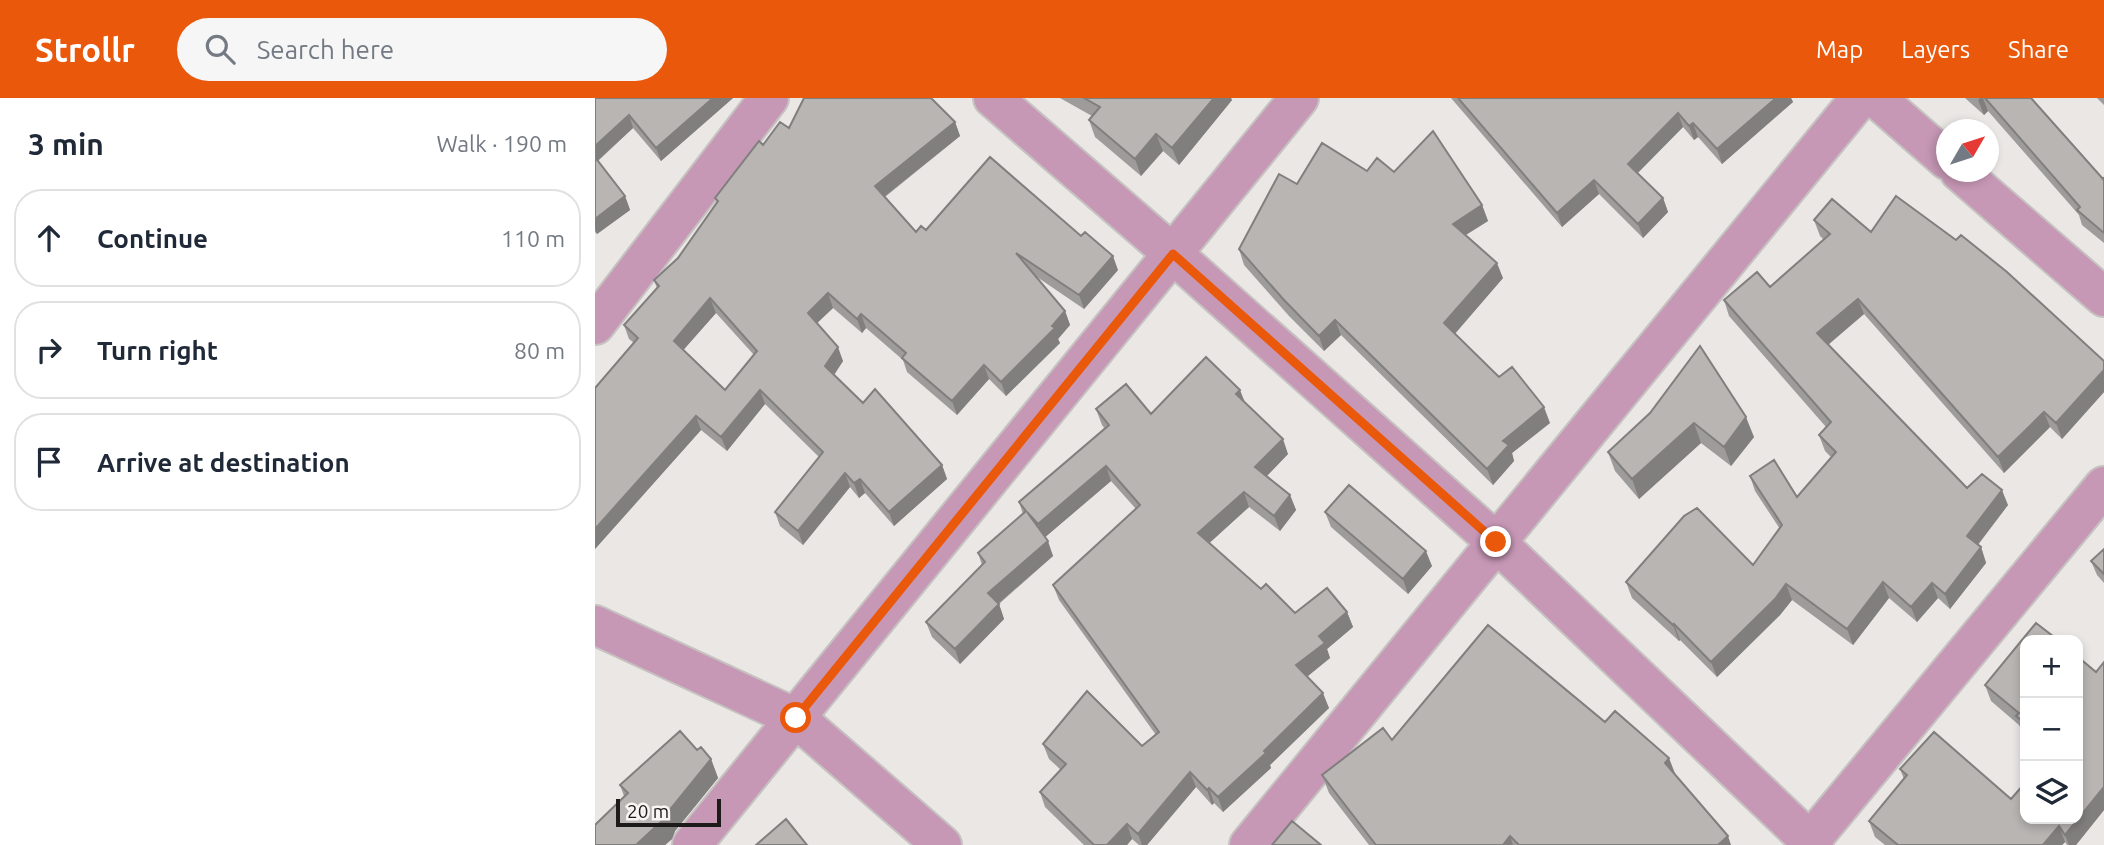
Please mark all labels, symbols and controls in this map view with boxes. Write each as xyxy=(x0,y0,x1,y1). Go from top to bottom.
search box xyxy=(177,18,667,81)
icon: search xyxy=(201,30,239,68)
text: Strollr xyxy=(35,31,135,68)
text: Search here xyxy=(257,35,394,64)
text: Map xyxy=(1816,36,1863,63)
text: Layers xyxy=(1901,36,1970,63)
text: Share xyxy=(2008,36,2069,63)
north arrow xyxy=(1936,119,1999,182)
text: 3 min xyxy=(28,127,104,161)
text: Walk · 190 m xyxy=(436,131,567,156)
icon: ahead xyxy=(30,219,68,257)
text: Continue xyxy=(97,224,208,253)
text: 110 m xyxy=(501,226,565,251)
icon: right xyxy=(30,331,68,369)
text: Turn right xyxy=(97,336,218,365)
text: 80 m xyxy=(514,338,565,363)
icon: arrive xyxy=(30,443,68,481)
text: Arrive at destination xyxy=(97,448,350,477)
route end xyxy=(1480,526,1511,557)
map controls xyxy=(2020,635,2083,824)
button: + xyxy=(2020,635,2083,698)
button: − xyxy=(2020,698,2083,761)
route start xyxy=(780,702,811,733)
button: layers xyxy=(2020,761,2083,824)
scale bar xyxy=(616,796,721,828)
text: 20 m xyxy=(627,800,669,822)

